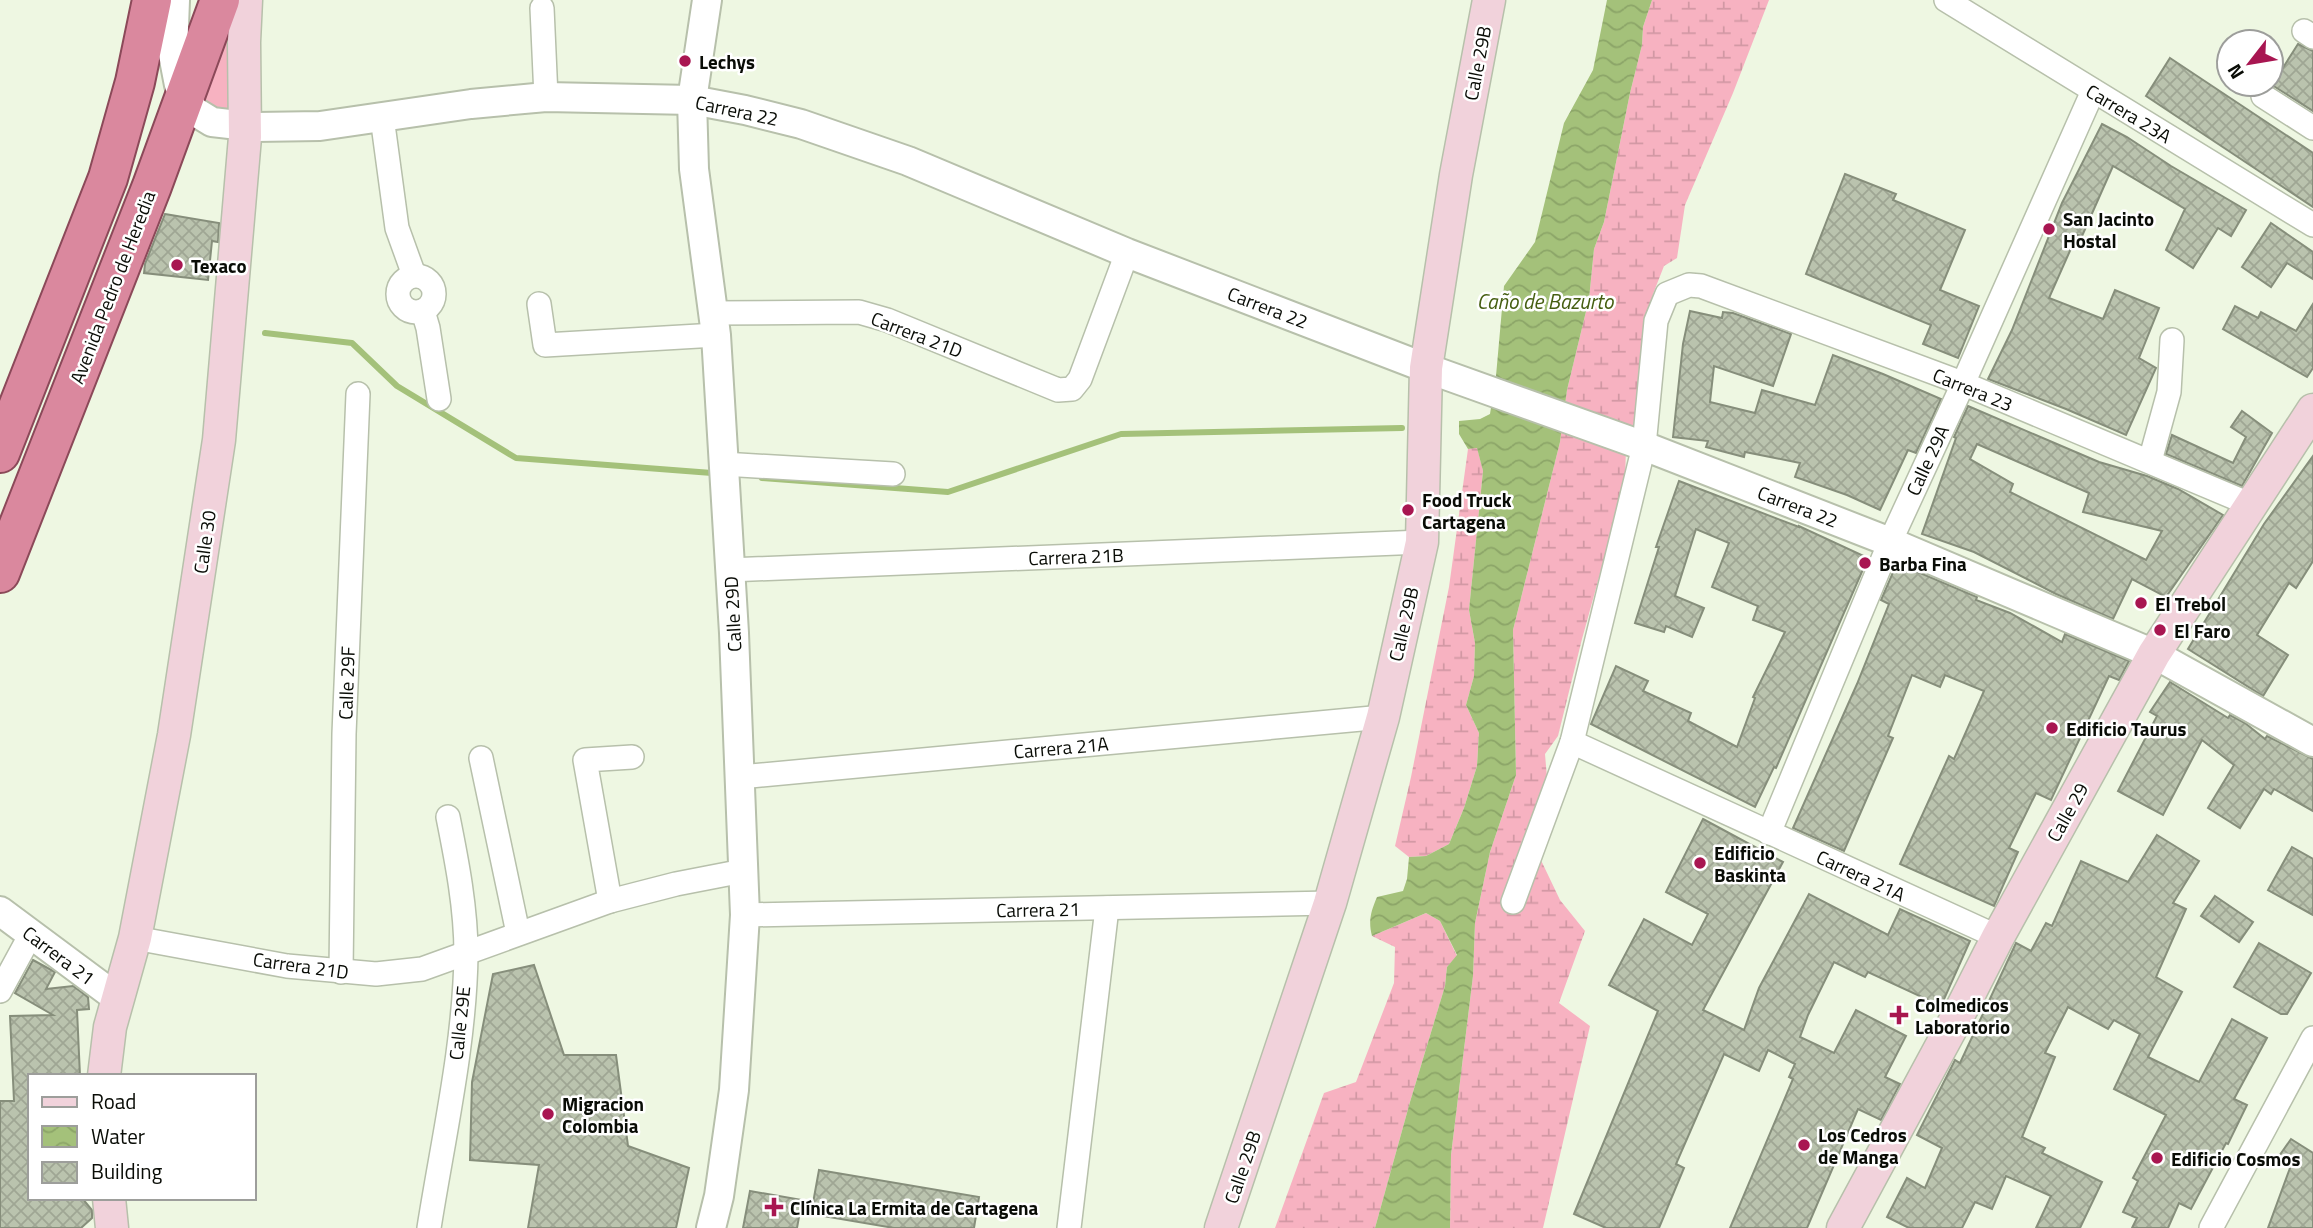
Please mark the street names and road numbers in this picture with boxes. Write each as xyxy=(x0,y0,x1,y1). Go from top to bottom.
street label: Calle 29B xyxy=(1456,23,1498,103)
street label: Carrera 23A xyxy=(2081,76,2177,150)
street label: Carrera 22 xyxy=(693,87,781,133)
street label: Avenida Pedro de Heredia xyxy=(62,186,162,388)
street label: Carrera 22 xyxy=(1224,278,1312,336)
street label: Carrera 21D xyxy=(867,303,967,365)
street label: Carrera 23 xyxy=(1929,360,2017,418)
street label: Calle 29A xyxy=(1898,420,1956,500)
street label: Carrera 22 xyxy=(1754,477,1842,535)
street label: Calle 30 xyxy=(185,508,223,576)
street label: Carrera 21B xyxy=(1028,540,1124,572)
street label: Calle 29D xyxy=(716,575,748,653)
street label: Calle 29B xyxy=(1380,584,1426,664)
street label: Calle 29F xyxy=(330,646,362,720)
street label: Carrera 21A xyxy=(1012,728,1110,766)
street label: Calle 29 xyxy=(2039,777,2095,847)
street label: Carrera 21A xyxy=(1812,842,1910,908)
street label: Carrera 21 xyxy=(996,894,1080,924)
street label: Carrera 21 xyxy=(17,918,101,992)
street label: Carrera 21D xyxy=(251,944,351,986)
street label: Calle 29E xyxy=(441,985,477,1061)
street label: Calle 29B xyxy=(1216,1127,1268,1207)

